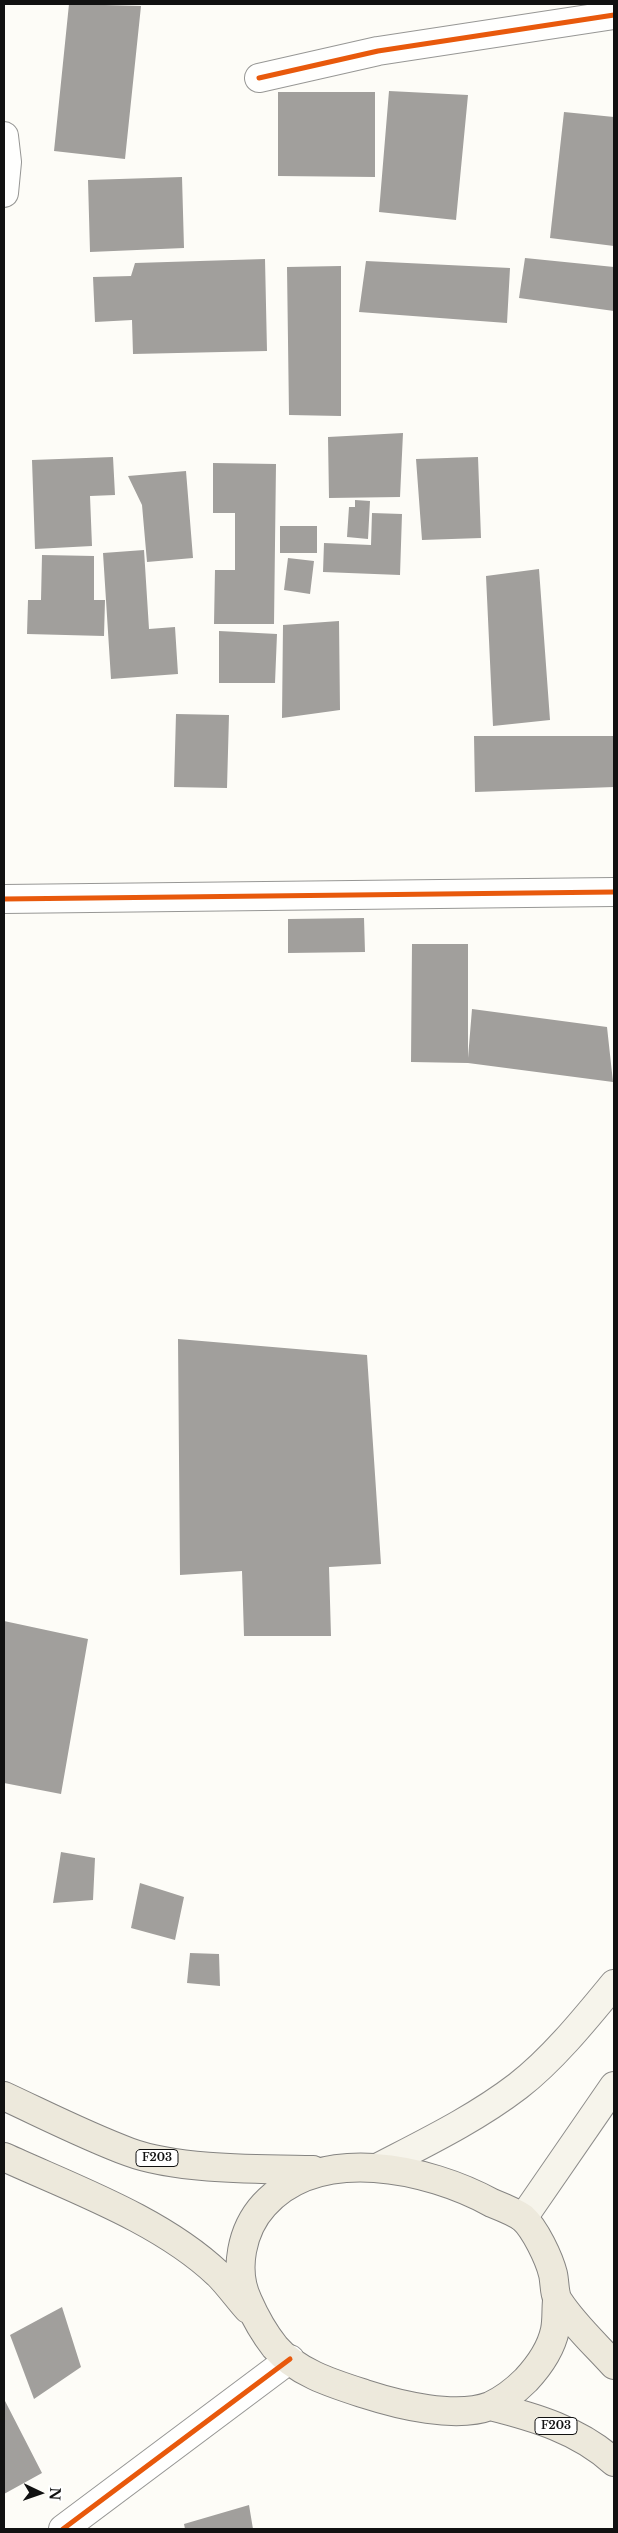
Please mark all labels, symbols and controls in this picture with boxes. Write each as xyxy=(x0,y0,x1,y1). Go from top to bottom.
road number: F203 xyxy=(136,2150,178,2166)
road number: F203 xyxy=(535,2418,577,2434)
north arrow xyxy=(15,2468,65,2518)
text: N xyxy=(46,2487,64,2501)

